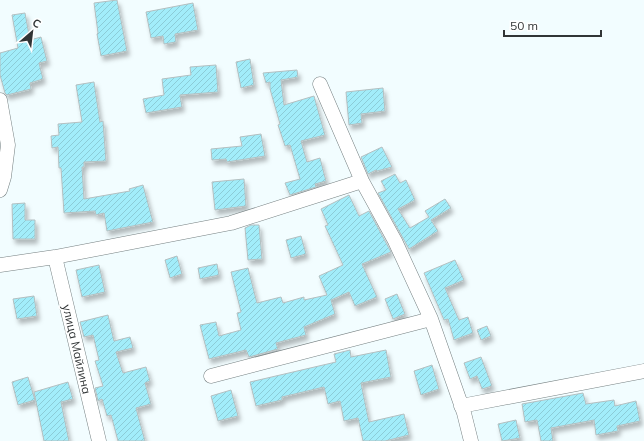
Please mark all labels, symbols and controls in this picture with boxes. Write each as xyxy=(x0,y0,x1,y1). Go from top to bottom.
north arrow xyxy=(12,12,52,52)
scale bar xyxy=(504,12,601,38)
text: С xyxy=(30,15,44,31)
text: 50 m xyxy=(510,18,538,33)
street label: улица Майлина xyxy=(59,303,95,395)

